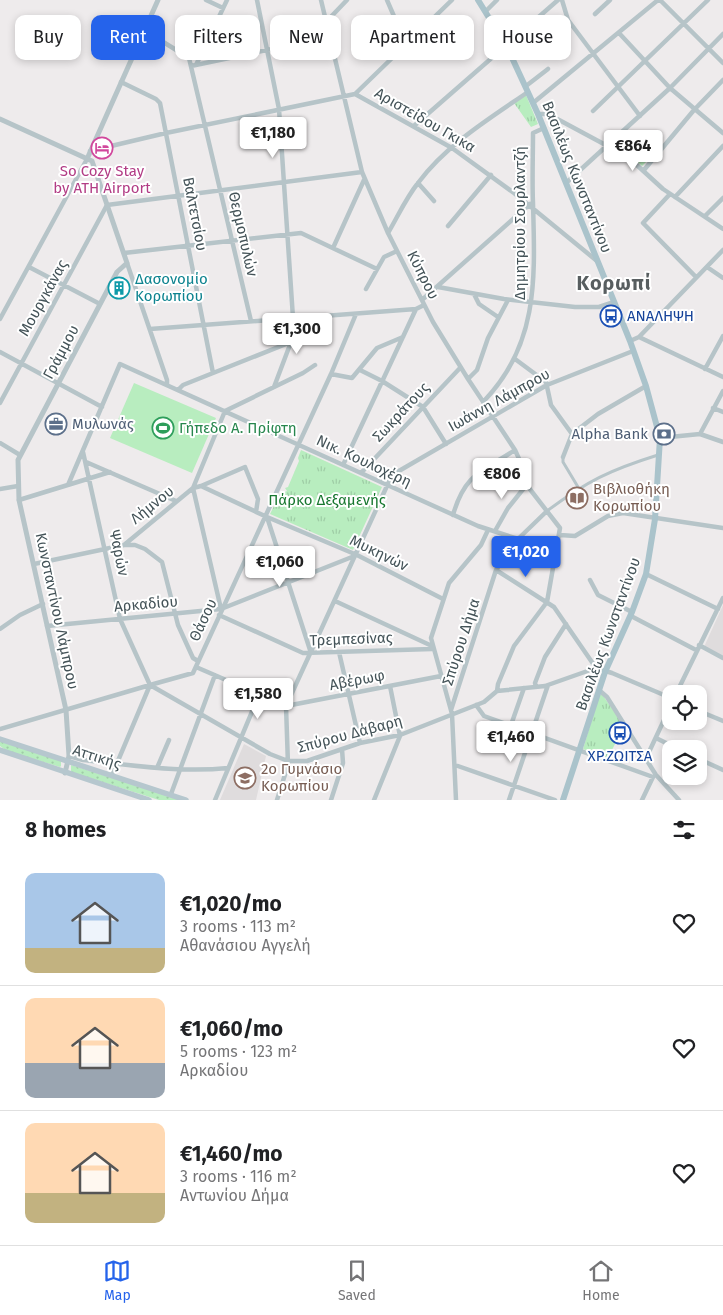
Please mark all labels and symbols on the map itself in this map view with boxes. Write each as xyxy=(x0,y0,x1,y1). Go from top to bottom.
street label: Αριστείδου Γκικα xyxy=(371,84,479,156)
street label: Βασιλέως Κωνσταντίνου xyxy=(538,99,616,255)
pin: €1,180 xyxy=(232,116,314,159)
pin: €864 xyxy=(603,130,663,172)
hotel icon: So Cozy Stay by ATH Airport xyxy=(90,136,114,160)
street label: Δημητρίου Σουρλαντζή xyxy=(511,146,529,300)
place label: So Cozy Stay by ATH Airport xyxy=(53,162,151,197)
street label: Βαλτετσίου xyxy=(179,175,211,253)
street label: Θερμοπυλών xyxy=(224,190,262,279)
street label: Κύπρου xyxy=(403,248,443,302)
street label: Μουργκάνας xyxy=(15,257,71,339)
place label: Δασονομίο Κορωπίου xyxy=(135,270,208,305)
district label: Κορωπί xyxy=(577,271,651,295)
building icon: Δασονομίο Κορωπίου xyxy=(107,276,131,300)
bus stop icon: ΑΝΑΛΗΨΗ xyxy=(599,304,623,328)
place label: ΑΝΑΛΗΨΗ xyxy=(627,307,694,325)
pin: €1,300 xyxy=(256,312,338,355)
street label: Γράμμου xyxy=(39,322,83,382)
street label: Ιωάννη Λάμπρου xyxy=(445,365,553,435)
street label: Σωκράτους xyxy=(369,378,433,446)
office icon: Μυλωνάς xyxy=(44,412,68,436)
place label: Μυλωνάς xyxy=(72,415,134,433)
sports icon: Γήπεδο Α. Πρίφτη xyxy=(151,416,175,440)
place label: Γήπεδο Α. Πρίφτη xyxy=(179,419,297,437)
bank icon: Alpha Bank xyxy=(652,422,676,446)
place label: Alpha Bank xyxy=(571,425,648,443)
street label: Νικ. Κουλοχέρη xyxy=(314,431,414,491)
pin: €806 xyxy=(472,458,532,500)
place label: Βιβλιοθήκη Κορωπίου xyxy=(593,480,670,515)
street label: Λήμνου xyxy=(127,482,177,528)
library icon: Βιβλιοθήκη Κορωπίου xyxy=(565,486,589,510)
park label: Πάρκο Δεξαμενής xyxy=(268,491,386,509)
street label: Ψαρών xyxy=(105,528,133,578)
street label: Κωνσταντίνου Λάμπρου xyxy=(32,531,82,691)
street label: Μυκηνών xyxy=(347,531,412,575)
pin: €1,020 xyxy=(485,536,567,578)
pin: €1,060 xyxy=(239,546,321,588)
street label: Βασιλέως Κωνσταντίνου xyxy=(572,555,644,713)
street label: Αρκαδίου xyxy=(113,592,179,616)
street label: Θάσου xyxy=(185,596,221,644)
street label: Σπύρου Δήμα xyxy=(439,596,484,688)
street label: Τρεμπεσίνας xyxy=(309,629,393,649)
street label: Αβέρωφ xyxy=(328,666,386,694)
pin: €1,580 xyxy=(217,678,299,720)
street label: Σπύρου Δάβαρη xyxy=(296,711,404,757)
pin: €1,460 xyxy=(470,720,552,763)
bus stop icon: ΧΡ.ΖΩΙΤΣΑ xyxy=(608,721,632,745)
street label: Αττικής xyxy=(70,741,124,773)
place label: ΧΡ.ΖΩΙΤΣΑ xyxy=(588,747,653,765)
place label: 2ο Γυμνάσιο Κορωπίου xyxy=(261,760,342,795)
school or university icon: 2ο Γυμνάσιο Κορωπίου xyxy=(233,766,257,790)

